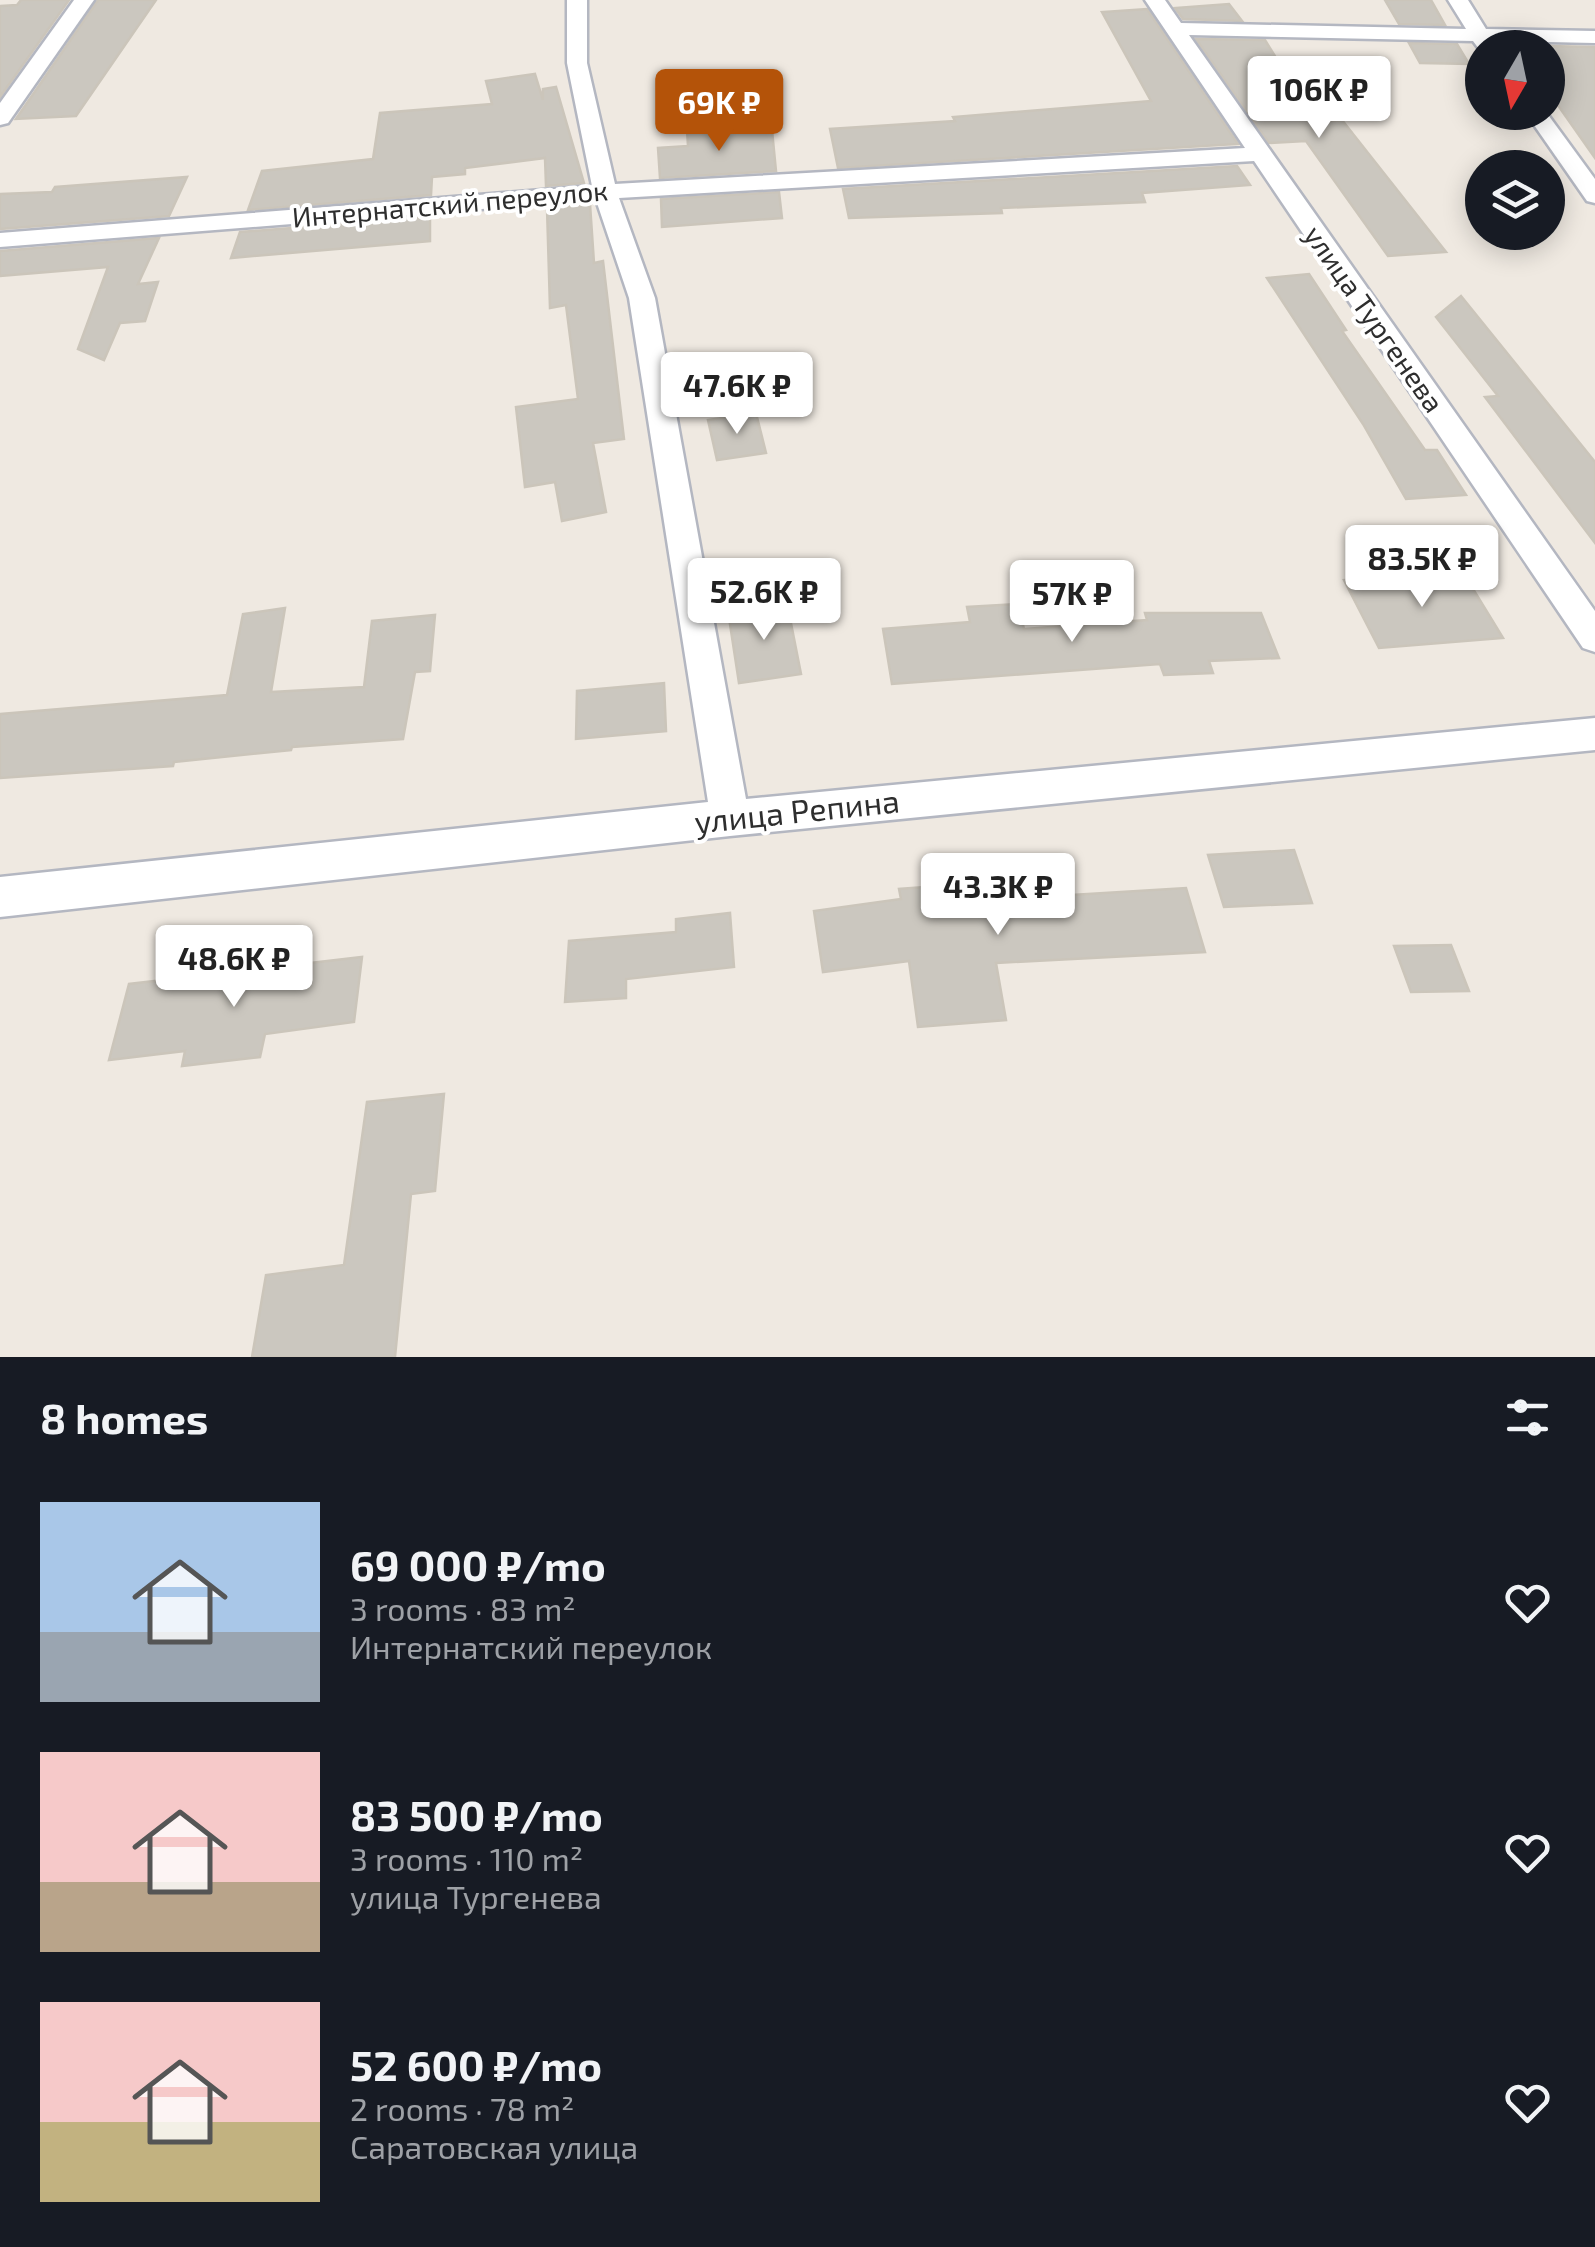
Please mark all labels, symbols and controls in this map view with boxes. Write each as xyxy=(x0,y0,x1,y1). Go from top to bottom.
north arrow xyxy=(1465,30,1565,130)
map controls xyxy=(1465,30,1565,250)
pin: 106K ₽ xyxy=(1238,56,1400,141)
pin: 69K ₽ xyxy=(649,69,789,154)
text: 106K ₽ xyxy=(1270,69,1368,107)
text: 69K ₽ xyxy=(677,82,761,120)
button: layers xyxy=(1465,150,1565,250)
street label: Интернатский переулок xyxy=(291,172,609,234)
street label: улица Тургенева xyxy=(1298,218,1452,418)
pin: 47.6K ₽ xyxy=(645,352,829,437)
text: 47.6K ₽ xyxy=(683,365,791,403)
pin: 83.5K ₽ xyxy=(1330,525,1514,610)
text: 83.5K ₽ xyxy=(1367,538,1477,576)
pin: 52.6K ₽ xyxy=(672,558,856,643)
pin: 57K ₽ xyxy=(1002,560,1142,645)
text: 52.6K ₽ xyxy=(710,571,818,609)
text: 57K ₽ xyxy=(1032,573,1112,611)
street label: улица Репина xyxy=(692,780,901,841)
pin: 43.3K ₽ xyxy=(906,853,1090,938)
text: 43.3K ₽ xyxy=(943,866,1053,904)
pin: 48.6K ₽ xyxy=(142,925,326,1010)
text: 48.6K ₽ xyxy=(178,938,290,976)
icon: filters xyxy=(1500,1390,1555,1445)
text: 8 homes xyxy=(40,1392,208,1442)
text: 69 000 ₽/mo xyxy=(350,1539,606,1589)
icon: home xyxy=(120,1542,240,1662)
icon: heart xyxy=(1500,1575,1555,1630)
text: 3 rooms · 83 m² xyxy=(350,1589,575,1627)
text: Интернатский переулок xyxy=(350,1627,712,1665)
text: 83 500 ₽/mo xyxy=(350,1789,603,1839)
icon: home xyxy=(120,1792,240,1912)
icon: heart xyxy=(1500,1825,1555,1880)
text: 3 rooms · 110 m² xyxy=(350,1839,583,1877)
text: улица Тургенева xyxy=(350,1877,602,1915)
text: 52 600 ₽/mo xyxy=(350,2039,602,2089)
icon: home xyxy=(120,2042,240,2162)
icon: heart xyxy=(1500,2075,1555,2130)
text: 2 rooms · 78 m² xyxy=(350,2089,574,2127)
text: Саратовская улица xyxy=(350,2127,638,2165)

